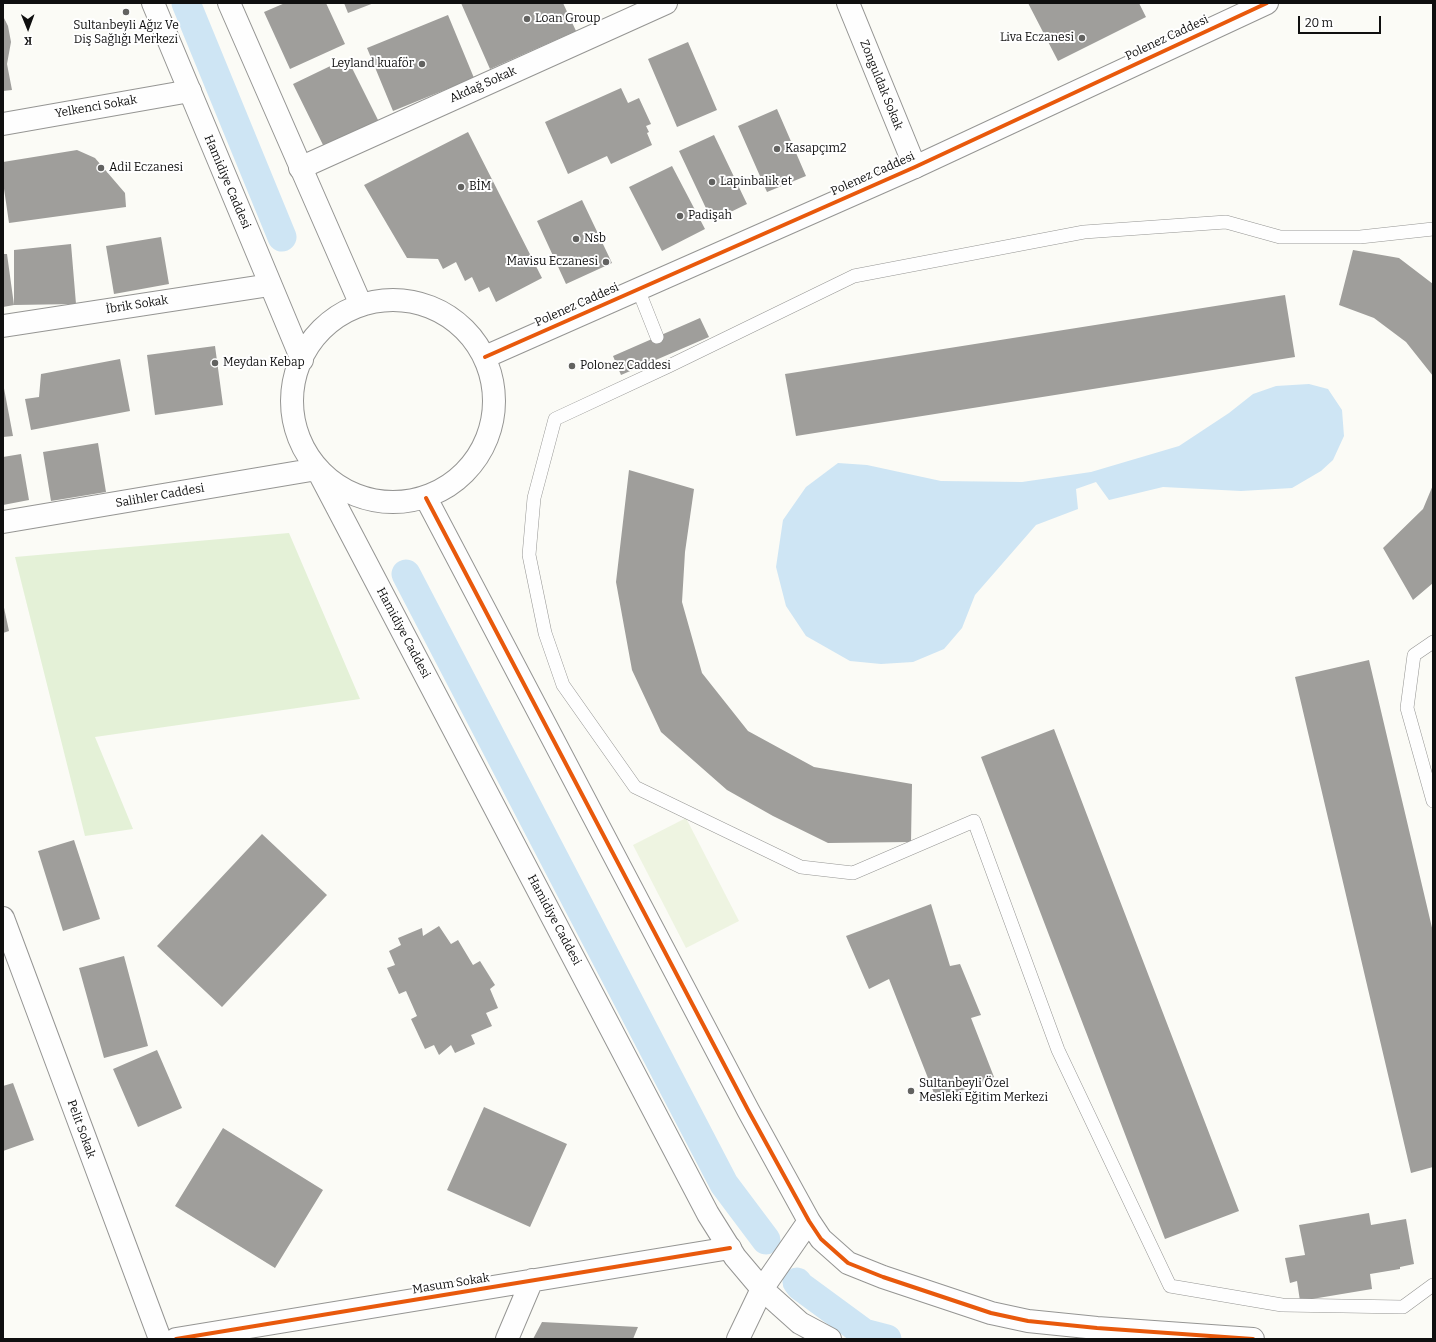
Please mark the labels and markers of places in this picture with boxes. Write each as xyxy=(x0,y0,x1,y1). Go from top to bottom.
marker: Sultanbeyli Ağız Ve Diş Sağlığı Merkezi xyxy=(121,7,131,17)
place label: Loan Group xyxy=(535,12,600,26)
marker: Loan Group xyxy=(522,14,532,24)
place label: Sultanbeyli Ağız Ve Diş Sağlığı Merkezi xyxy=(73,19,179,47)
place label: Liva Eczanesi xyxy=(1000,31,1074,45)
marker: Liva Eczanesi xyxy=(1077,33,1087,43)
place label: Leyland kuaför xyxy=(331,57,414,71)
marker: Leyland kuaför xyxy=(417,59,427,69)
place label: Kasapçım2 xyxy=(785,142,847,156)
marker: Kasapçım2 xyxy=(772,144,782,154)
place label: Adil Eczanesi xyxy=(109,161,183,175)
marker: Adil Eczanesi xyxy=(96,163,106,173)
place label: Lapinbalik et xyxy=(720,175,792,189)
marker: Lapinbalik et xyxy=(707,177,717,187)
place label: BİM xyxy=(469,180,491,194)
marker: BİM xyxy=(456,182,466,192)
place label: Padişah xyxy=(688,209,732,223)
marker: Padişah xyxy=(675,211,685,221)
place label: Nsb xyxy=(584,232,606,246)
marker: Nsb xyxy=(571,234,581,244)
place label: Mavisu Eczanesi xyxy=(507,255,598,269)
marker: Mavisu Eczanesi xyxy=(601,257,611,267)
place label: Meydan Kebap xyxy=(223,356,305,370)
marker: Meydan Kebap xyxy=(210,358,220,368)
place label: Polonez Caddesi xyxy=(580,359,671,373)
marker: Polonez Caddesi xyxy=(567,361,577,371)
place label: Sultanbeyli Özel Mesleki Eğitim Merkezi xyxy=(919,1077,1048,1105)
marker: Sultanbeyli Özel Mesleki Eğitim Merkezi xyxy=(906,1086,916,1096)

